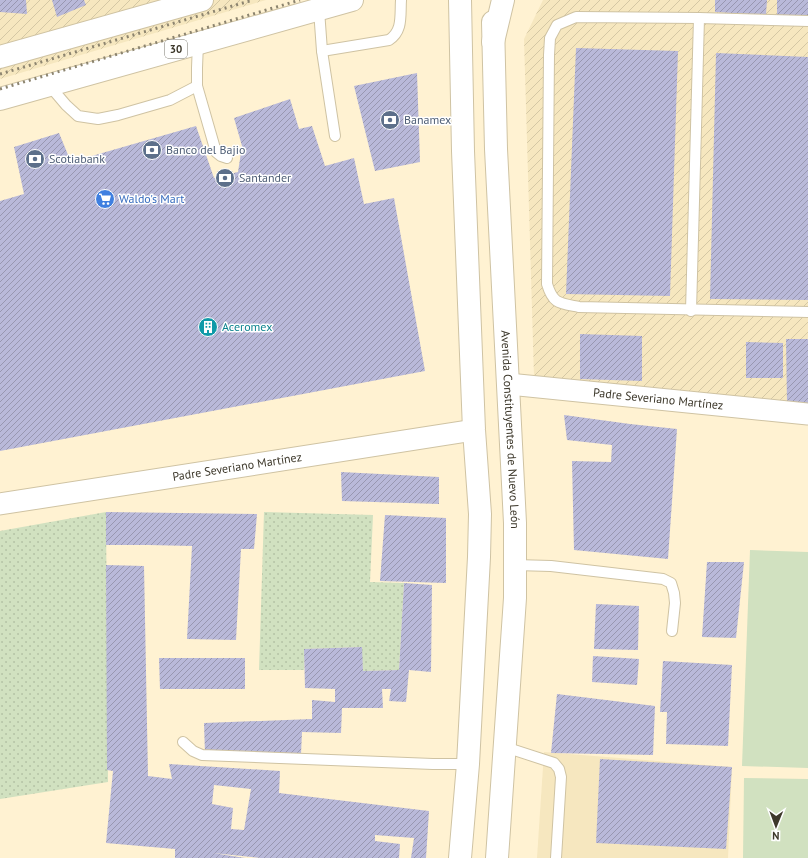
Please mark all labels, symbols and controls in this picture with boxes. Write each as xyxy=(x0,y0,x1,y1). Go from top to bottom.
road number: 30 xyxy=(165,40,187,58)
bank icon: Banamex xyxy=(379,109,401,131)
place label: Banamex xyxy=(404,112,451,127)
bank icon: Banco del Bajio xyxy=(141,139,163,161)
place label: Banco del Bajio xyxy=(166,142,245,157)
bank icon: Scotiabank xyxy=(24,148,46,170)
place label: Scotiabank xyxy=(49,151,105,166)
bank icon: Santander xyxy=(214,167,236,189)
place label: Santander xyxy=(239,170,291,185)
supermarket icon: Waldo's Mart xyxy=(94,188,116,210)
place label: Waldo's Mart xyxy=(119,191,184,206)
building icon: Aceromex xyxy=(197,316,219,338)
place label: Aceromex xyxy=(222,319,272,334)
street label: Avenida Constituyentes de Nuevo León xyxy=(498,330,523,529)
street label: Padre Severiano Martínez xyxy=(593,385,724,412)
street label: Padre Severiano Martínez xyxy=(171,449,303,484)
north arrow xyxy=(756,806,796,846)
text: N xyxy=(772,829,780,843)

